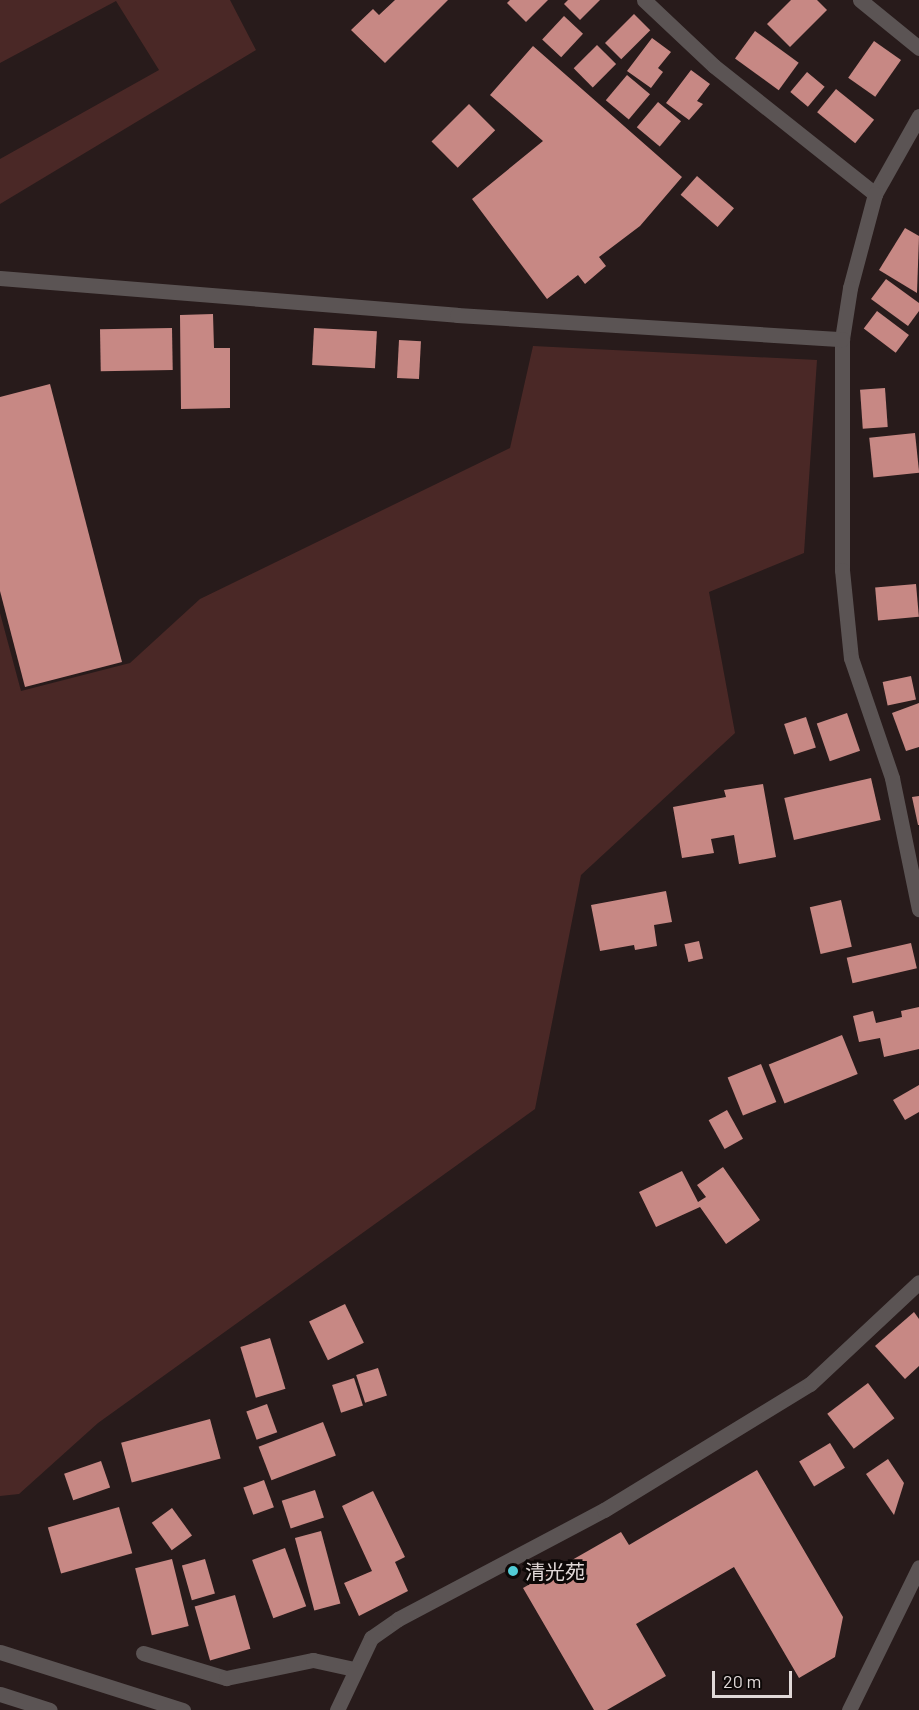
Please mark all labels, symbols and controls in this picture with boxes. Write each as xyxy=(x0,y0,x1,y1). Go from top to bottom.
place label: 清光苑 xyxy=(525,1559,585,1583)
marker: 清光苑 xyxy=(506,1564,520,1578)
scale bar xyxy=(715,1659,794,1697)
text: 20 m xyxy=(723,1670,761,1692)

